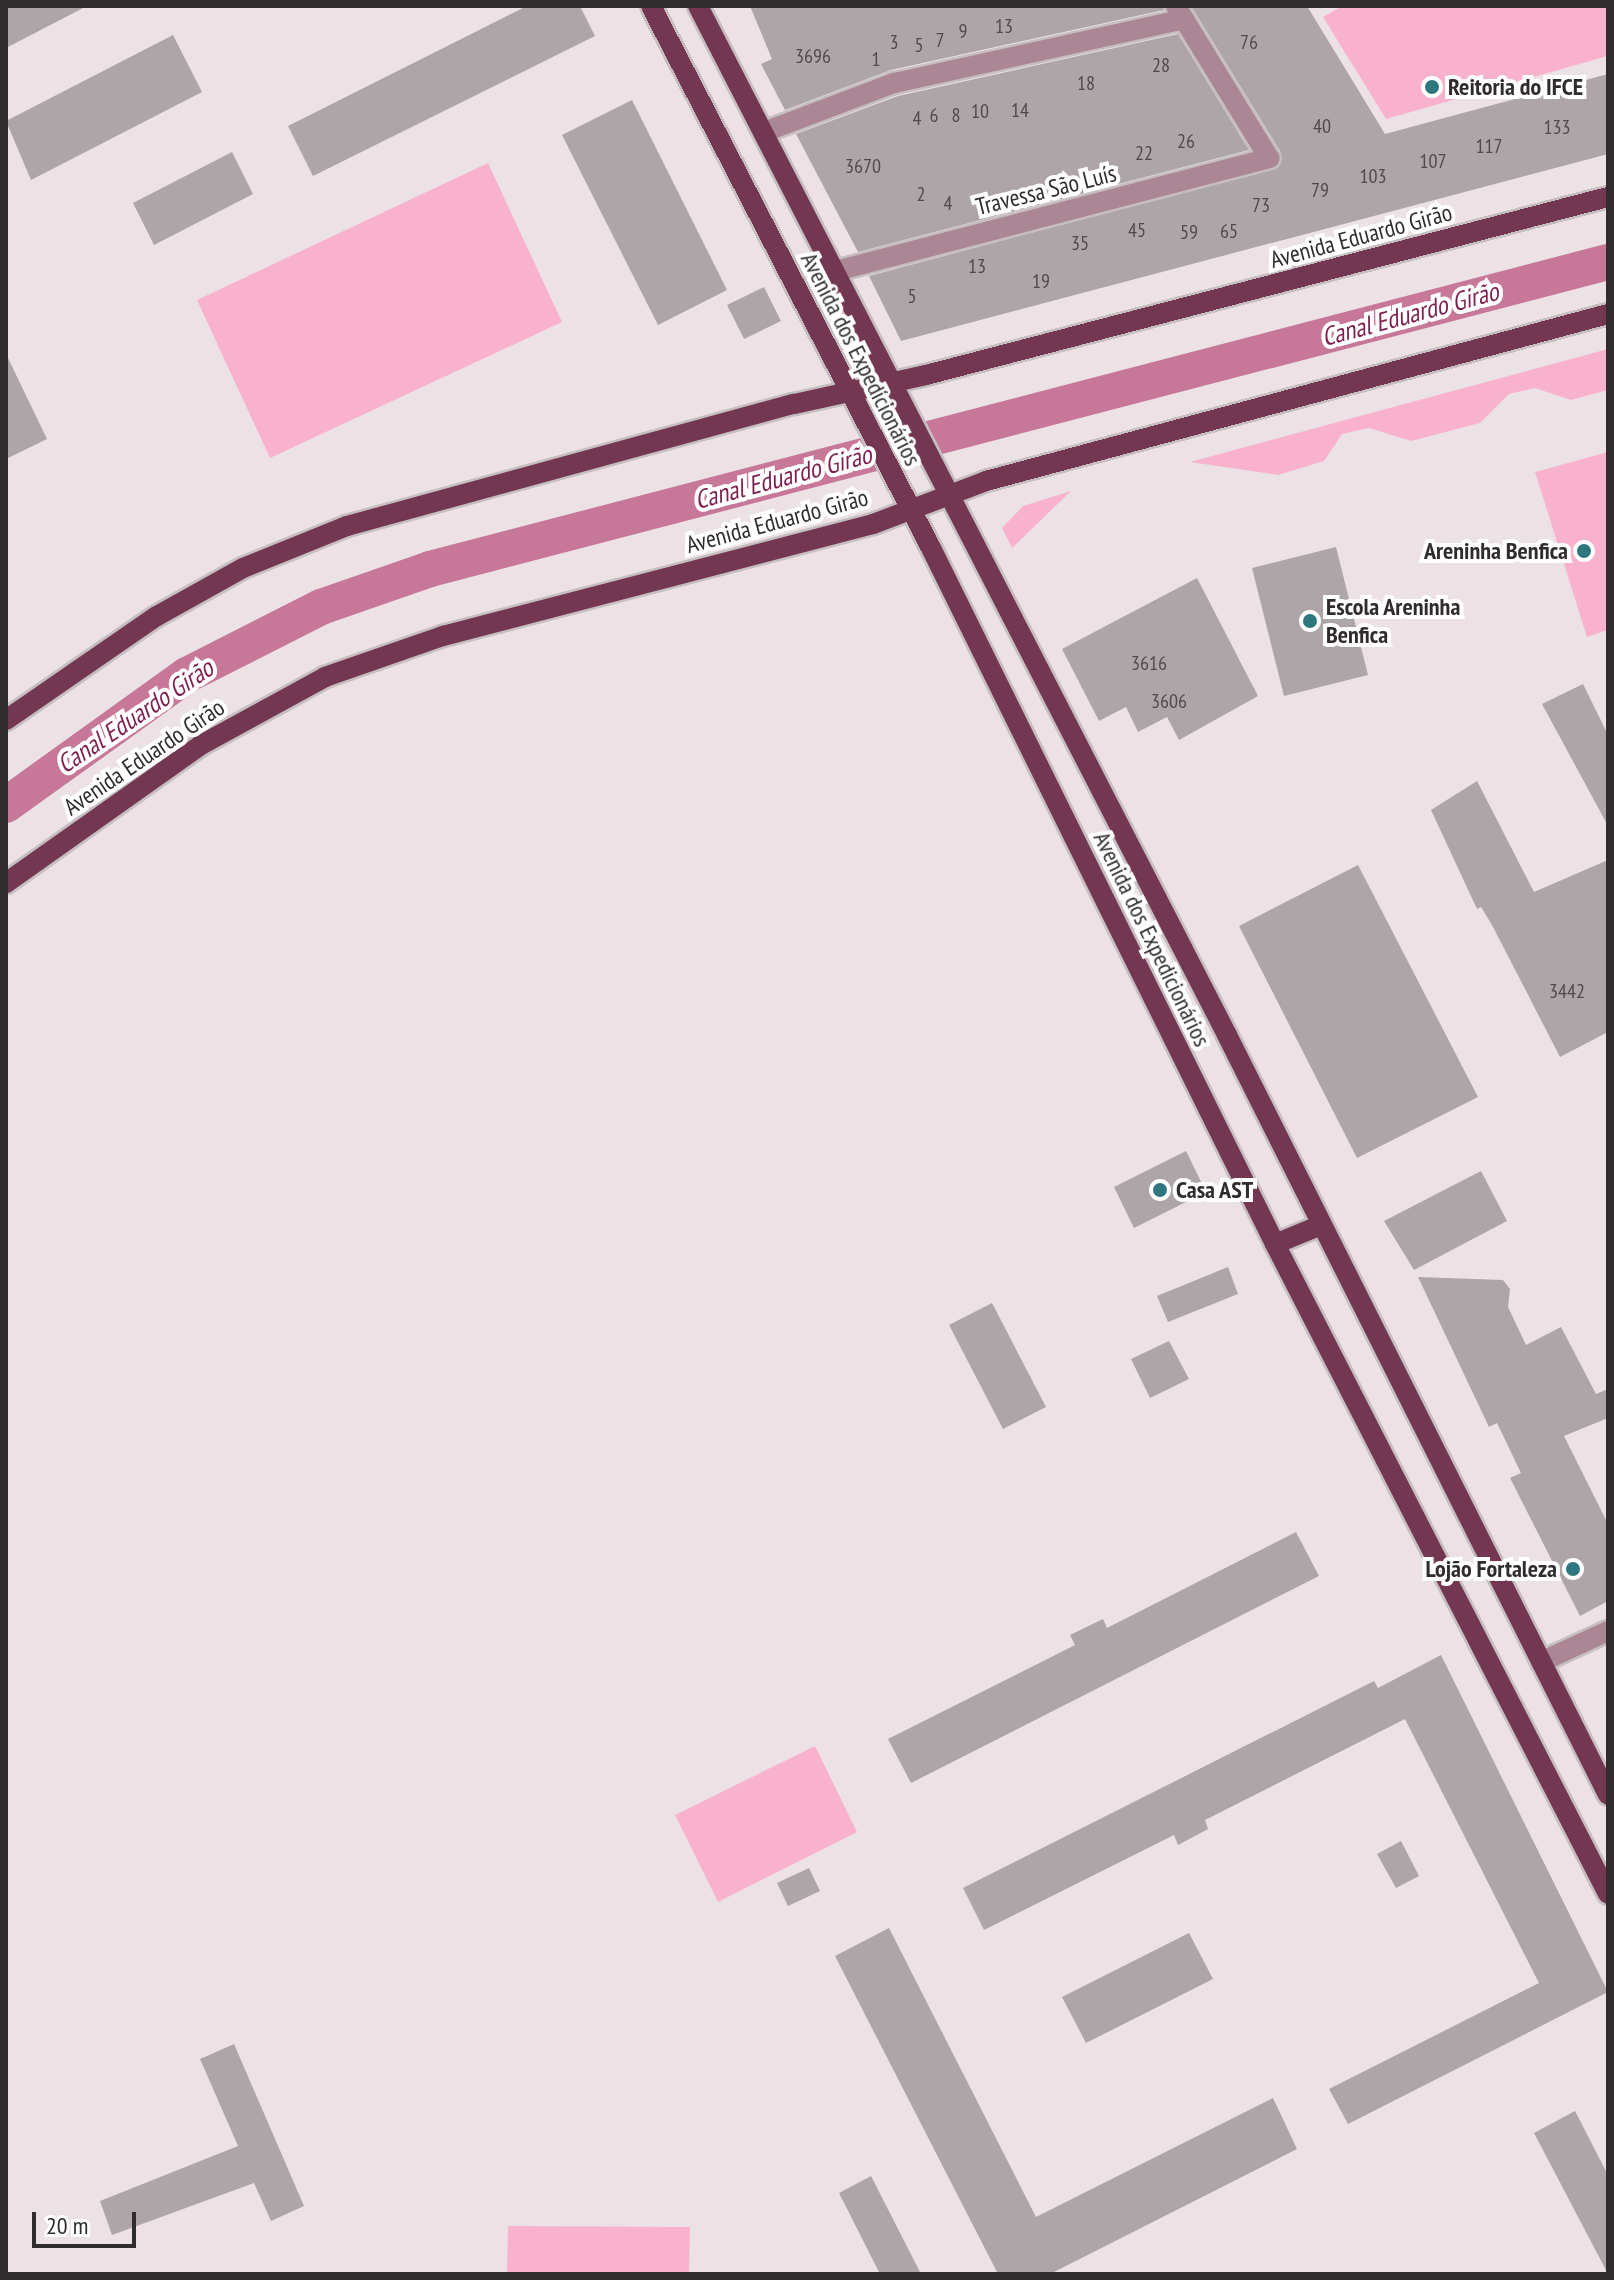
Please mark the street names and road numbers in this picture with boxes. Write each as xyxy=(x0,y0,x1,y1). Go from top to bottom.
street label: Travessa São Luís xyxy=(973,159,1119,221)
street label: Avenida Eduardo Girão xyxy=(1267,198,1455,274)
street label: Avenida dos Expedicionários xyxy=(795,248,927,470)
street label: Avenida Eduardo Girão xyxy=(683,483,871,559)
street label: Avenida Eduardo Girão xyxy=(58,693,230,821)
street label: Avenida dos Expedicionários xyxy=(1087,827,1217,1051)

